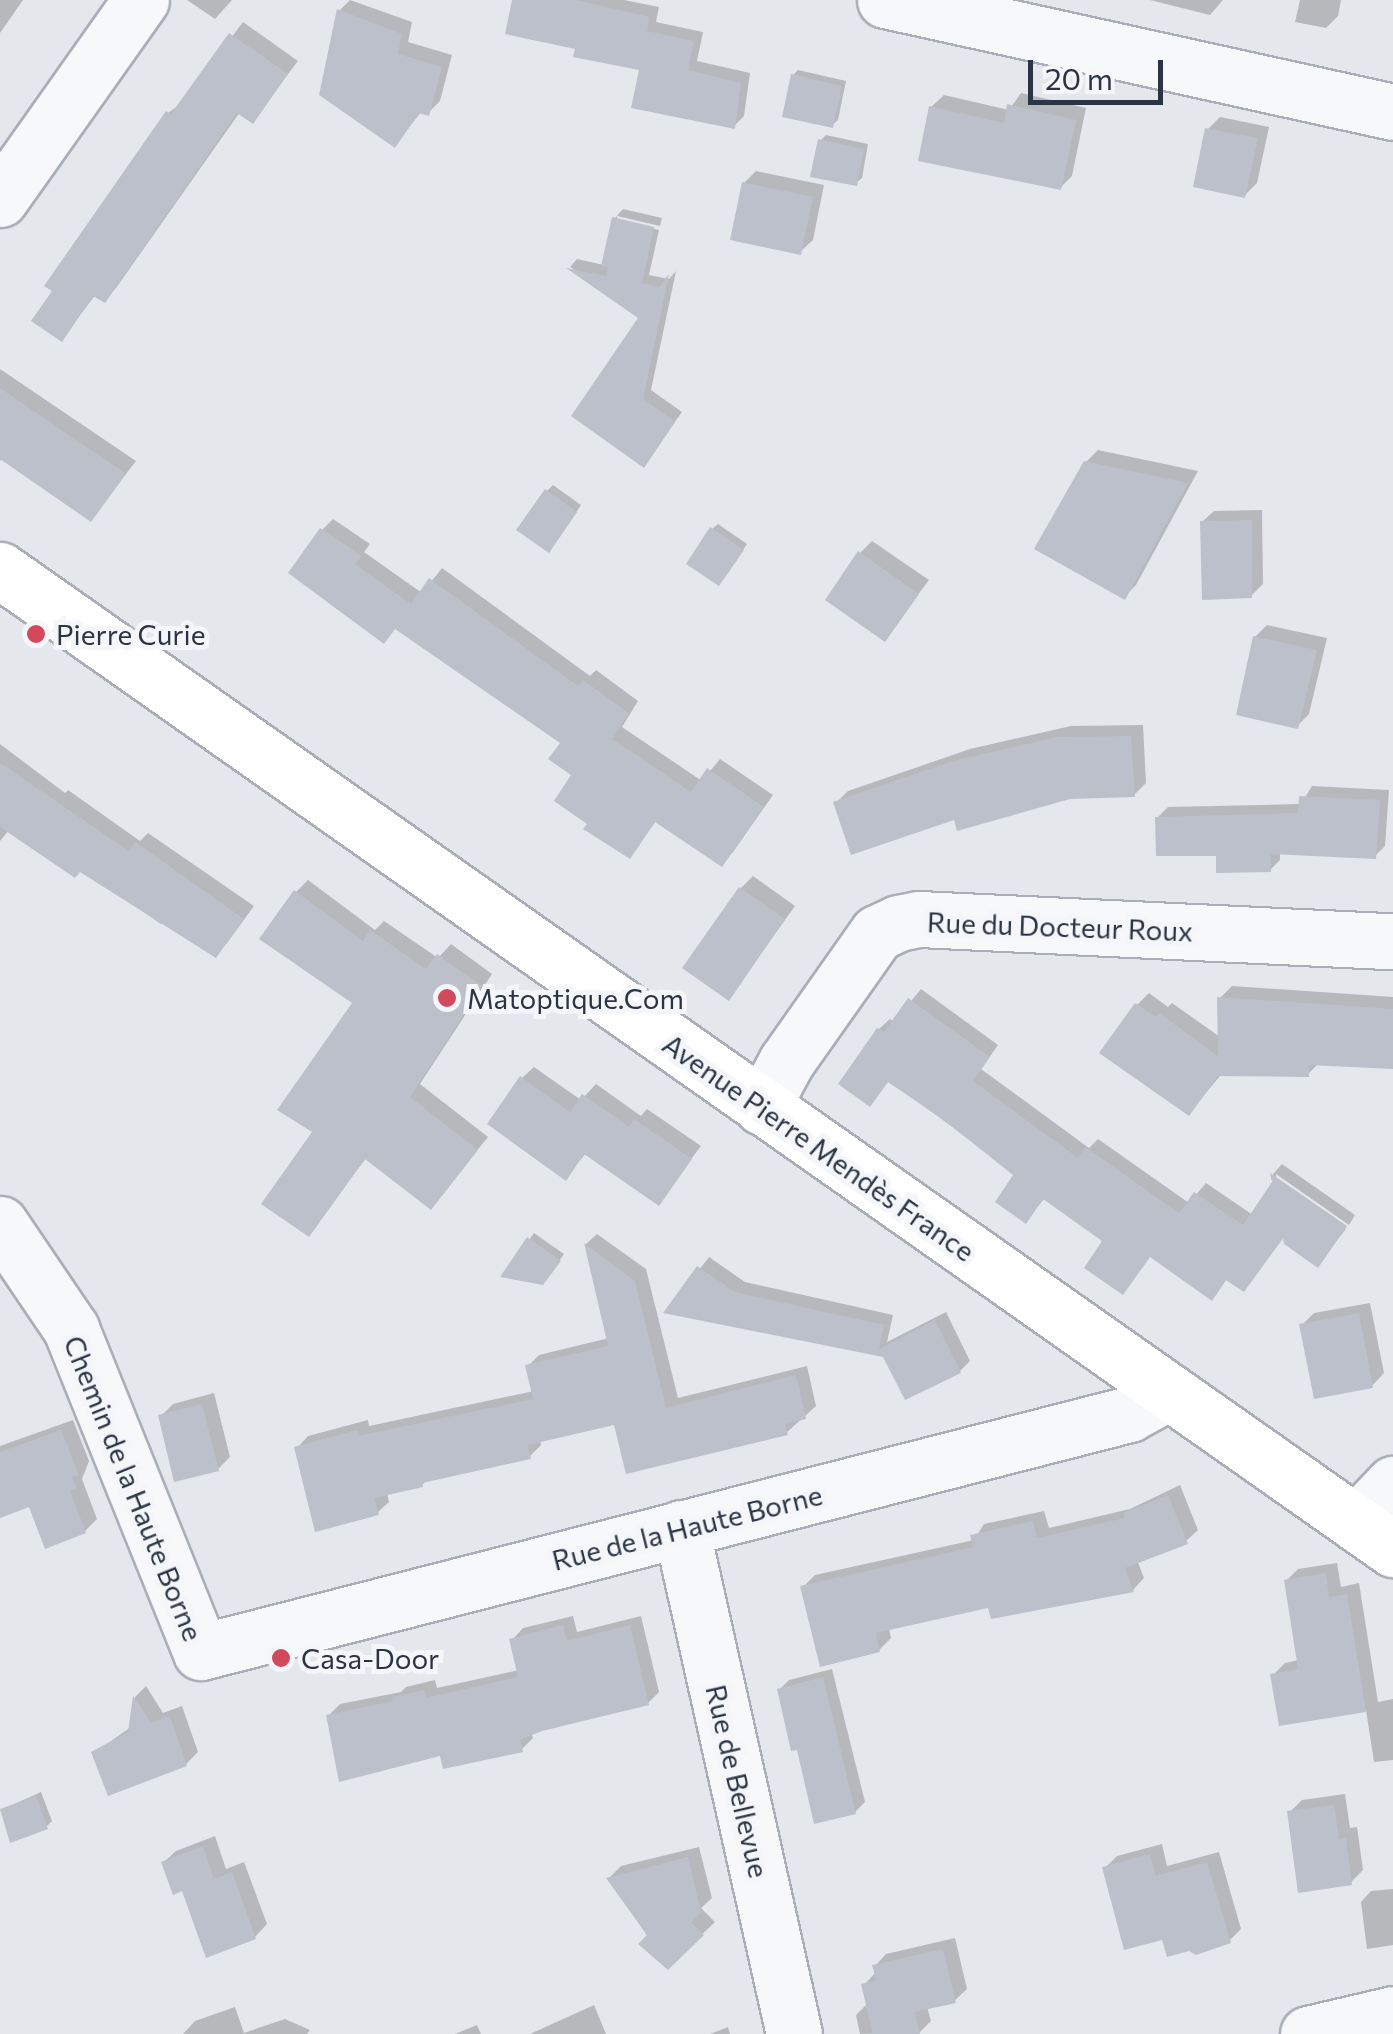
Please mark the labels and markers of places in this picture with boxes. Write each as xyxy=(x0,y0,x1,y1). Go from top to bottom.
place label: Pierre Curie xyxy=(56,617,206,651)
marker: Pierre Curie xyxy=(25,623,47,645)
place label: Matoptique.Com xyxy=(467,981,684,1015)
marker: Matoptique.Com xyxy=(436,987,458,1009)
place label: Casa-Door xyxy=(301,1641,439,1675)
marker: Casa-Door xyxy=(270,1647,292,1669)

